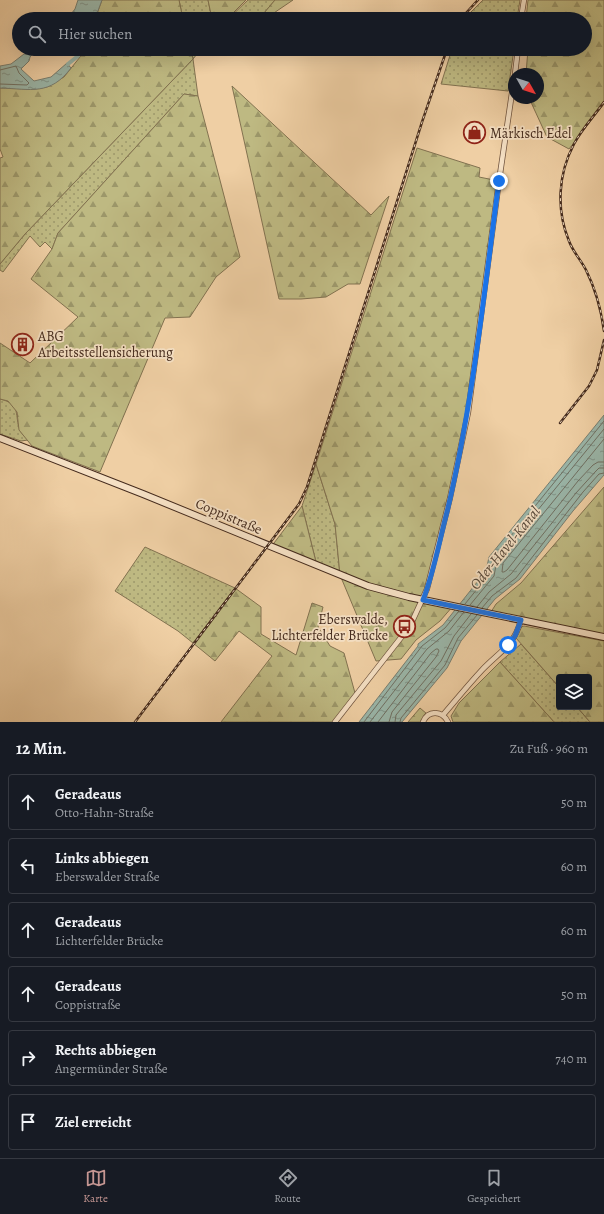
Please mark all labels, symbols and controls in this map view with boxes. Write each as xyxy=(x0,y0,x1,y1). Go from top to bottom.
search box xyxy=(12,12,592,56)
icon: search xyxy=(26,23,48,45)
text: Hier suchen xyxy=(58,24,132,44)
north arrow xyxy=(508,68,544,104)
shop icon: Märkisch Edel xyxy=(462,120,488,146)
place label: Märkisch Edel xyxy=(490,124,572,143)
route end xyxy=(490,172,508,190)
place label: ABG Arbeitsstellensicherung xyxy=(37,327,173,362)
building icon: ABG Arbeitsstellensicherung xyxy=(9,331,35,357)
street label: Coppistraße xyxy=(193,494,265,539)
water label: Oder-Havel-Kanal xyxy=(465,502,545,594)
place label: Eberswalde, Lichterfelder Brücke xyxy=(271,610,388,645)
bus stop icon: Eberswalde, Lichterfelder Brücke xyxy=(391,614,417,640)
route start xyxy=(499,636,517,654)
map controls xyxy=(556,674,592,710)
button: layers xyxy=(556,674,592,710)
text: 12 Min. xyxy=(16,737,67,760)
text: Zu Fuß · 960 m xyxy=(510,740,588,757)
text: Geradeaus xyxy=(55,784,121,804)
icon: ahead xyxy=(17,791,39,813)
text: 50 m xyxy=(561,794,587,811)
text: Otto-Hahn-Straße xyxy=(55,804,154,821)
text: Links abbiegen xyxy=(55,848,149,868)
icon: left xyxy=(17,855,39,877)
text: 60 m xyxy=(561,858,587,875)
text: Eberswalder Straße xyxy=(55,868,159,885)
text: Geradeaus xyxy=(55,912,121,932)
icon: ahead xyxy=(17,919,39,941)
text: 60 m xyxy=(561,922,587,939)
text: Lichterfelder Brücke xyxy=(55,932,163,949)
text: Geradeaus xyxy=(55,976,121,996)
icon: ahead xyxy=(17,983,39,1005)
text: 50 m xyxy=(561,986,587,1003)
text: Coppistraße xyxy=(55,996,121,1013)
text: Rechts abbiegen xyxy=(55,1040,156,1060)
icon: right xyxy=(17,1047,39,1069)
text: 740 m xyxy=(555,1050,587,1067)
text: Angermünder Straße xyxy=(55,1060,168,1077)
icon: arrive xyxy=(17,1111,39,1133)
text: Ziel erreicht xyxy=(55,1112,131,1132)
tab: Karte xyxy=(83,1167,108,1206)
tab: Route xyxy=(274,1167,301,1206)
tab: Gespeichert xyxy=(467,1167,521,1206)

